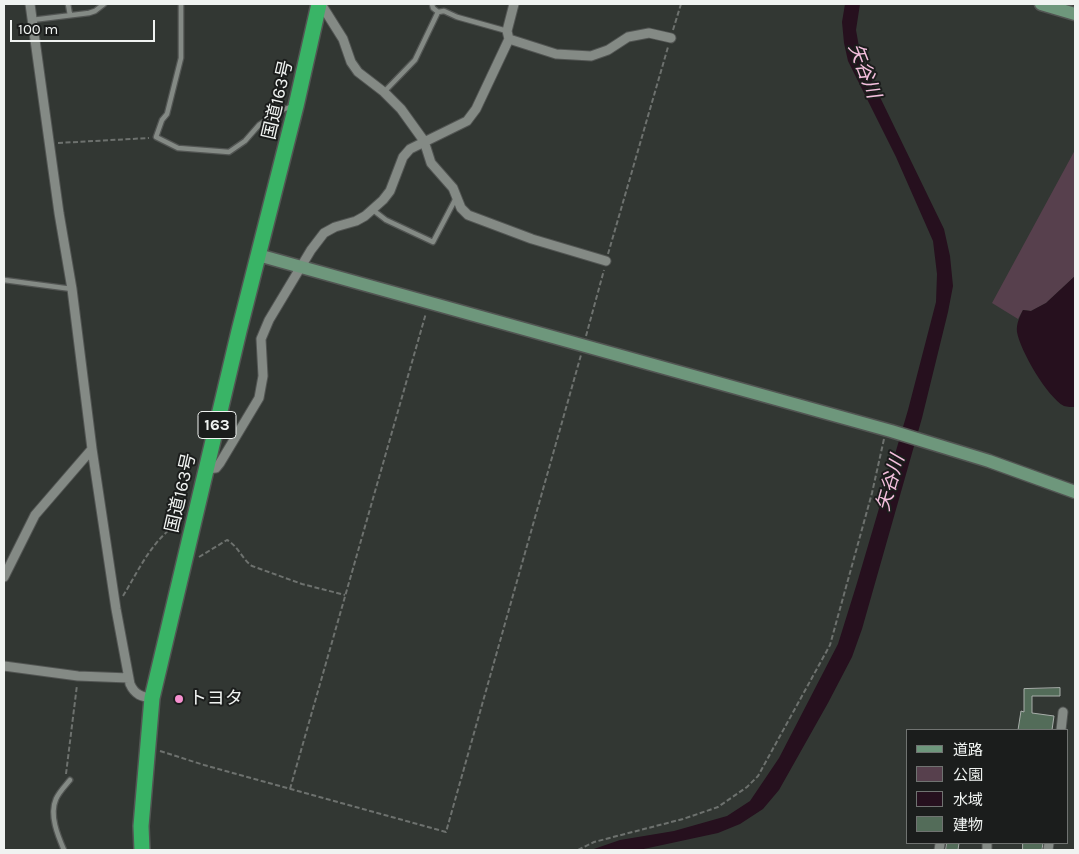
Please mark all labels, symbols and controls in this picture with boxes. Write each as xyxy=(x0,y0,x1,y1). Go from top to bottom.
scale bar xyxy=(12,10,158,42)
text: 100 m xyxy=(18,20,58,38)
water label: 矢谷川 xyxy=(843,40,885,102)
street label: 国道163号 xyxy=(258,58,298,142)
road number: 163 xyxy=(198,412,236,438)
street label: 国道163号 xyxy=(161,451,201,535)
water label: 矢谷川 xyxy=(872,452,910,514)
place label: トヨタ xyxy=(189,688,243,710)
marker: トヨタ xyxy=(173,693,185,705)
legend xyxy=(906,729,1069,844)
text: 道路 xyxy=(953,741,983,759)
text: 公園 xyxy=(953,766,983,784)
text: 水域 xyxy=(953,791,983,809)
text: 建物 xyxy=(953,816,983,834)

